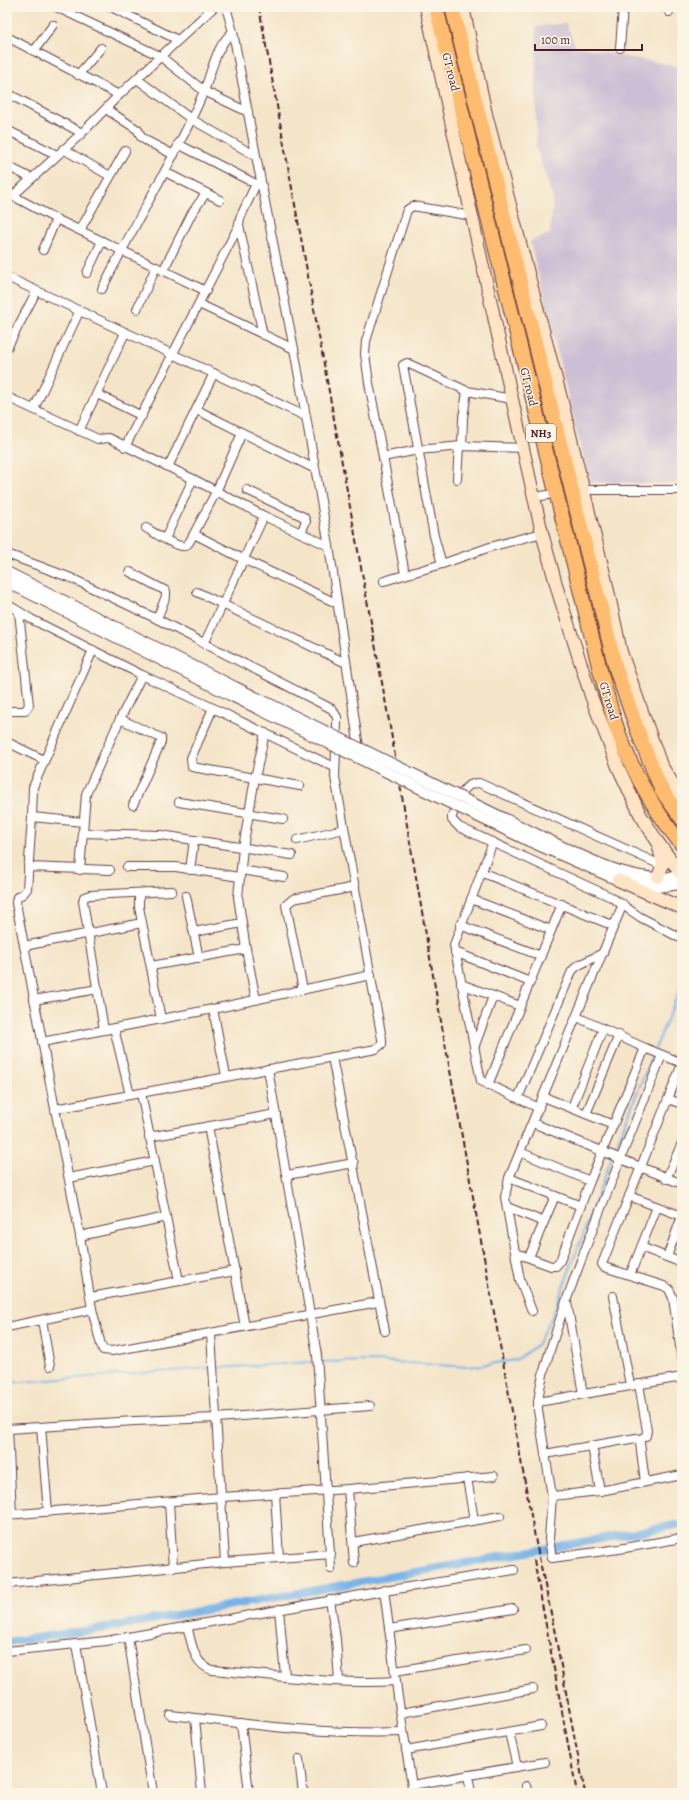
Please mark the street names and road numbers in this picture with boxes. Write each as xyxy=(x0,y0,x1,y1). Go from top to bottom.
street label: GT road xyxy=(438,51,464,94)
street label: GT road xyxy=(516,366,542,409)
road number: NH3 xyxy=(526,424,556,442)
street label: GT road xyxy=(596,680,623,723)

